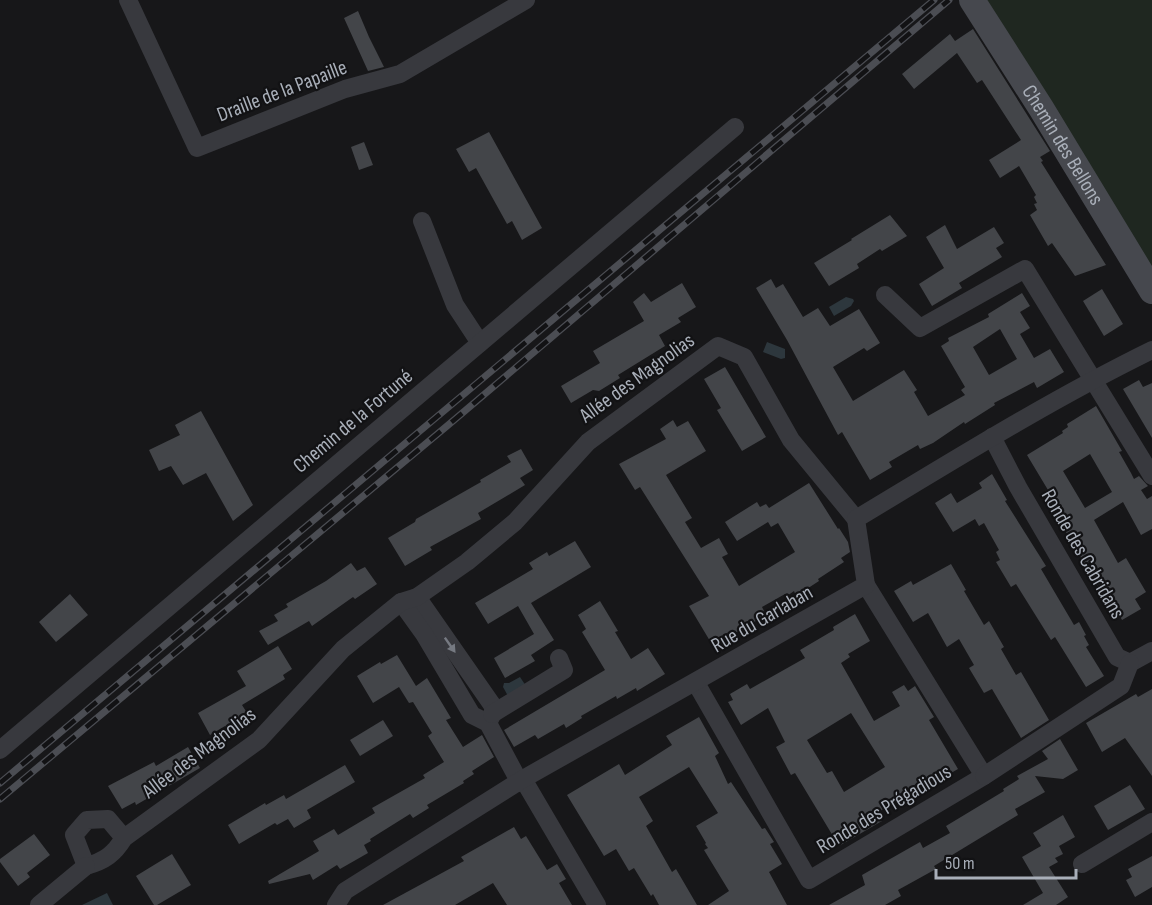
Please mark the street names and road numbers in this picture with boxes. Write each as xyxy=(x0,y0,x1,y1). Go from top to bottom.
street label: Draille de la Papaille xyxy=(214,55,350,127)
street label: Chemin des Bellons xyxy=(1017,80,1109,209)
street label: Allée des Magnolias xyxy=(574,328,699,429)
street label: Chemin de la Fortuné xyxy=(288,364,418,478)
street label: Ronde des Cabridans xyxy=(1036,485,1130,623)
street label: Rue du Garlaban xyxy=(707,580,817,658)
street label: Allée des Magnolias xyxy=(136,702,261,804)
street label: Ronde des Prégadious xyxy=(812,759,956,859)

